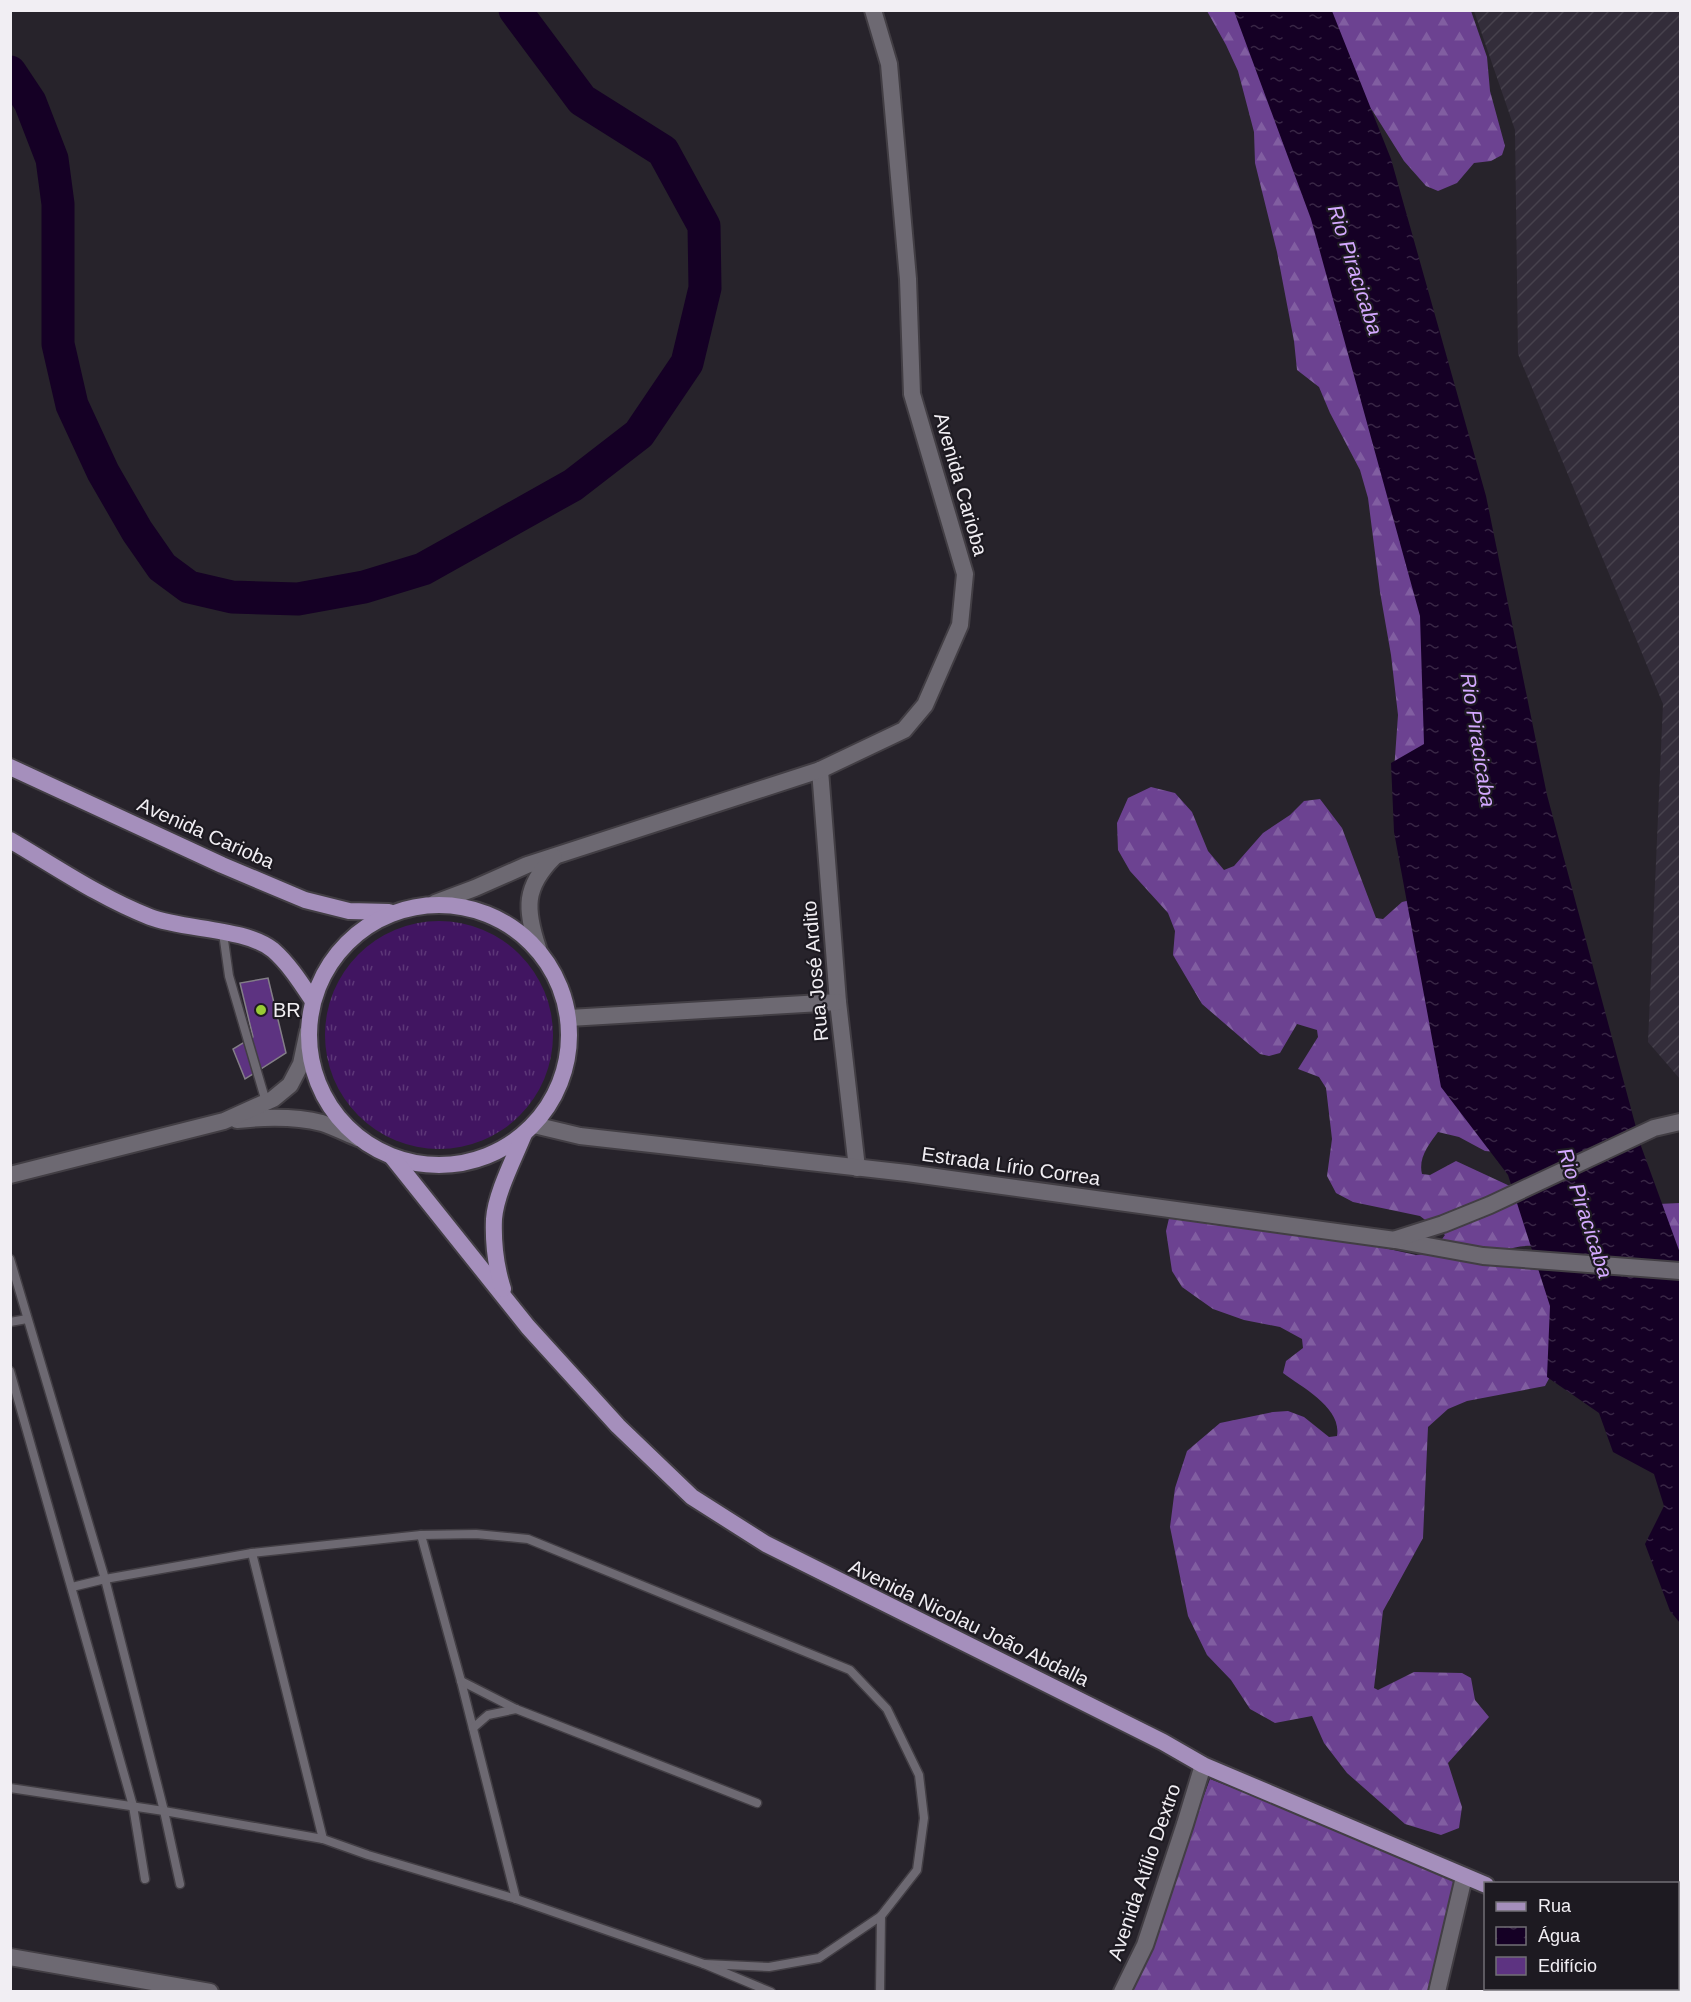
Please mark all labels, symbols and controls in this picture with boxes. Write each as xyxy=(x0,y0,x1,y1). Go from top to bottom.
water label: Rio Piracicaba xyxy=(1324,202,1387,338)
street label: Avenida Carioba xyxy=(930,410,992,559)
water label: Rio Piracicaba xyxy=(1457,671,1500,809)
street label: Avenida Carioba xyxy=(134,793,279,873)
street label: Rua José Ardito xyxy=(798,900,832,1042)
place label: BR xyxy=(273,999,301,1021)
marker: BR xyxy=(254,1003,268,1017)
street label: Estrada Lírio Correa xyxy=(920,1143,1103,1190)
water label: Rio Piracicaba xyxy=(1554,1145,1617,1281)
street label: Avenida Nicolau João Abdalla xyxy=(845,1555,1093,1691)
street label: Avenida Atílio Dextro xyxy=(1103,1781,1185,1963)
legend xyxy=(1484,1882,1679,1990)
text: Rua xyxy=(1538,1896,1572,1916)
text: Água xyxy=(1538,1926,1581,1946)
text: Edifício xyxy=(1538,1956,1597,1976)

